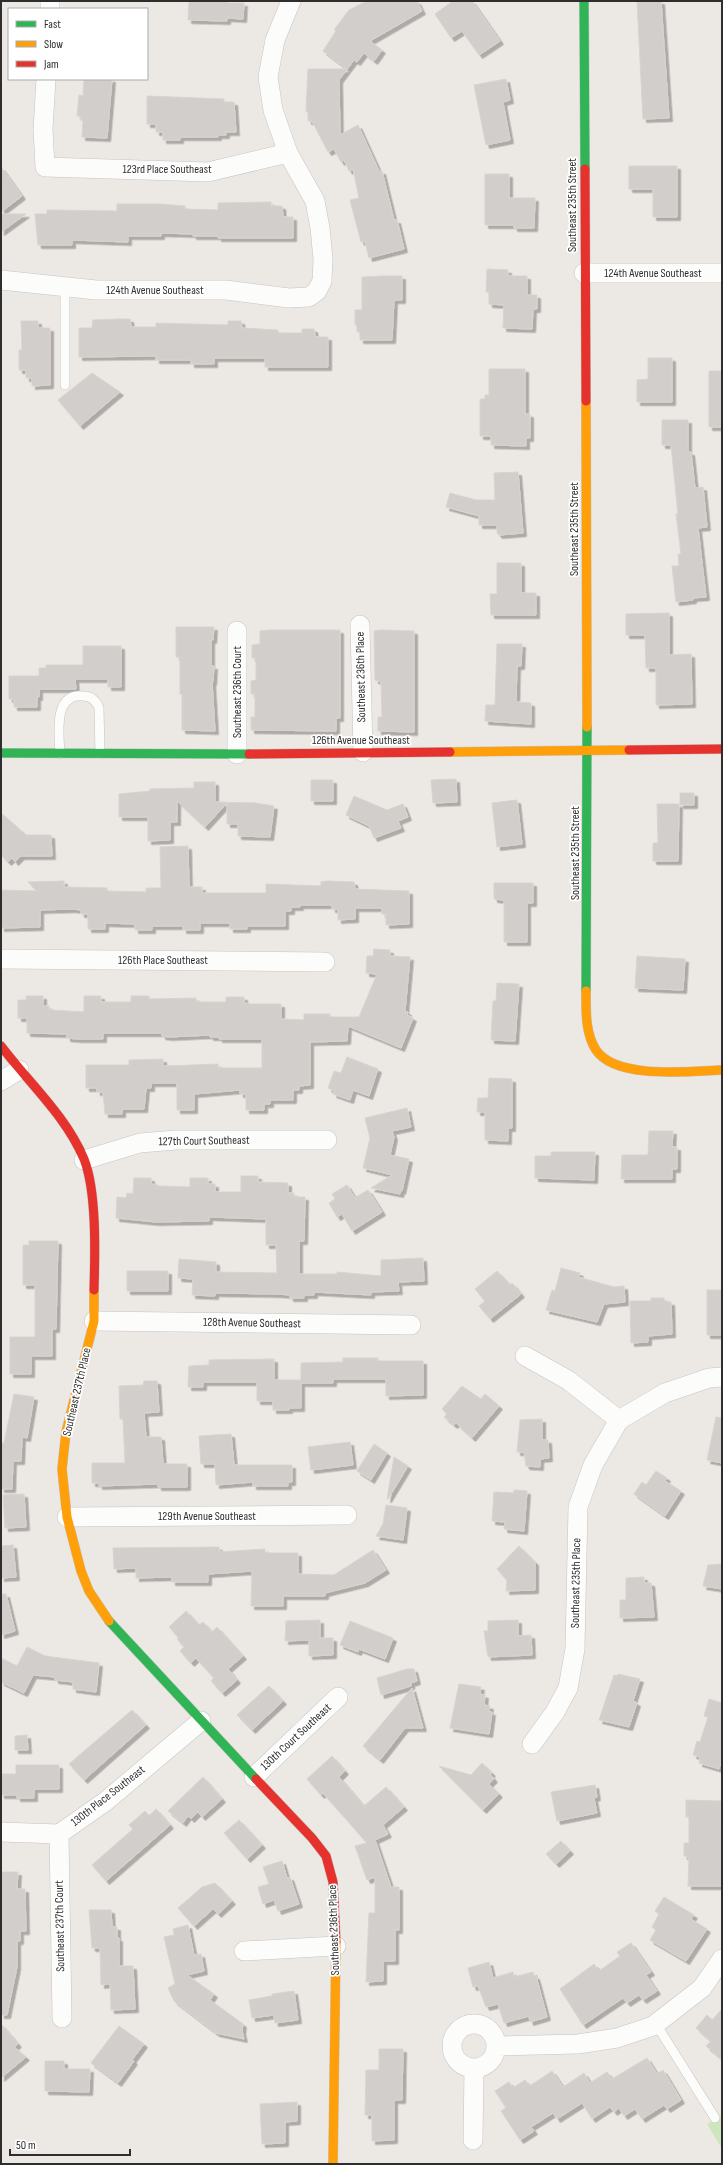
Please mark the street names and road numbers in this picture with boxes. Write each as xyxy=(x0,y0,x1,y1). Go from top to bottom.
street label: Southeast 235th Street xyxy=(565,158,580,252)
street label: 123rd Place Southeast xyxy=(122,162,212,177)
street label: 124th Avenue Southeast xyxy=(604,266,702,281)
street label: 124th Avenue Southeast xyxy=(106,283,204,298)
street label: Southeast 235th Street xyxy=(567,482,582,576)
street label: Southeast 236th Place xyxy=(353,631,369,722)
street label: Southeast 236th Court xyxy=(230,646,245,738)
street label: 126th Avenue Southeast xyxy=(312,733,410,748)
street label: Southeast 235th Street xyxy=(568,806,583,900)
street label: 126th Place Southeast xyxy=(118,953,208,968)
street label: 127th Court Southeast xyxy=(158,1133,250,1149)
street label: 128th Avenue Southeast xyxy=(203,1315,301,1331)
street label: Southeast 237th Place xyxy=(60,1346,95,1438)
street label: 129th Avenue Southeast xyxy=(158,1509,256,1524)
street label: Southeast 235th Place xyxy=(568,1538,584,1628)
street label: 130th Court Southeast xyxy=(257,1700,335,1774)
street label: 130th Place Southeast xyxy=(68,1762,148,1830)
street label: Southeast 237th Court xyxy=(52,1880,68,1972)
street label: Southeast 236th Place xyxy=(325,1884,343,1976)

